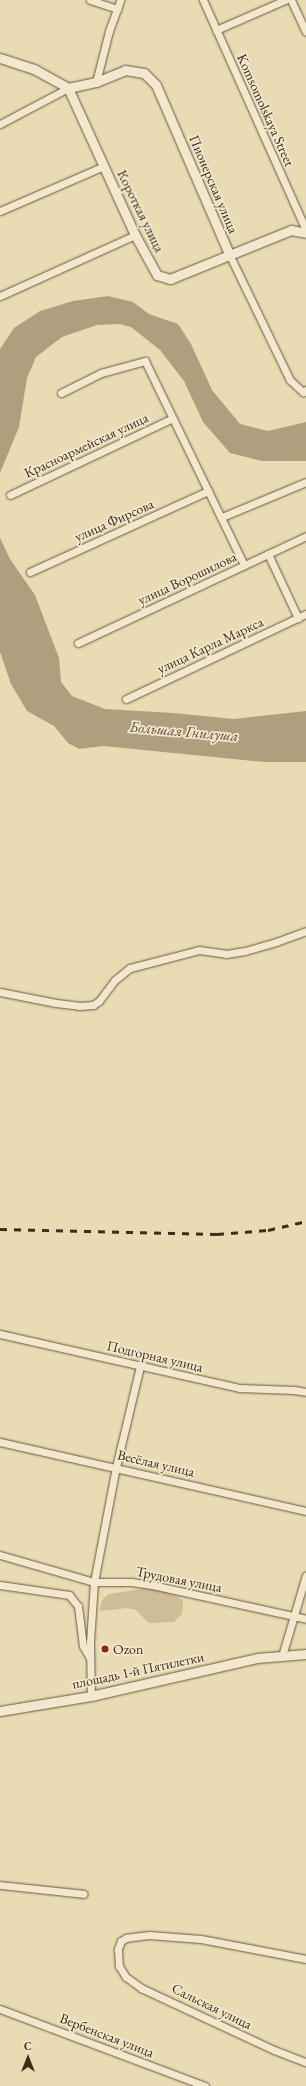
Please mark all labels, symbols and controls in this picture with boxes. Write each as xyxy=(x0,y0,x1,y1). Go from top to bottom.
street label: Komsomolskaya Street xyxy=(234,51,298,169)
street label: Пионерская улица xyxy=(186,132,242,236)
street label: Короткая улица xyxy=(114,167,168,255)
street label: Красноармейская улица xyxy=(21,409,151,481)
street label: улица Фирсова xyxy=(72,495,156,545)
street label: улица Ворошилова xyxy=(135,548,239,608)
street label: улица Карла Маркса xyxy=(154,613,266,677)
water label: Большая Гнилуша xyxy=(129,717,239,745)
street label: Подгорная улица xyxy=(105,1337,205,1375)
street label: Весёлая улица xyxy=(116,1446,196,1480)
street label: Трудовая улица xyxy=(135,1562,223,1596)
place label: Ozon xyxy=(113,1641,143,1657)
marker: Ozon xyxy=(100,1644,110,1654)
street label: площадь 1-й Пятилетки xyxy=(70,1648,206,1692)
street label: Сальская улица xyxy=(169,1979,255,2033)
street label: Вербенская улица xyxy=(57,2009,157,2061)
north arrow xyxy=(8,2038,48,2078)
text: С xyxy=(24,2039,32,2053)

